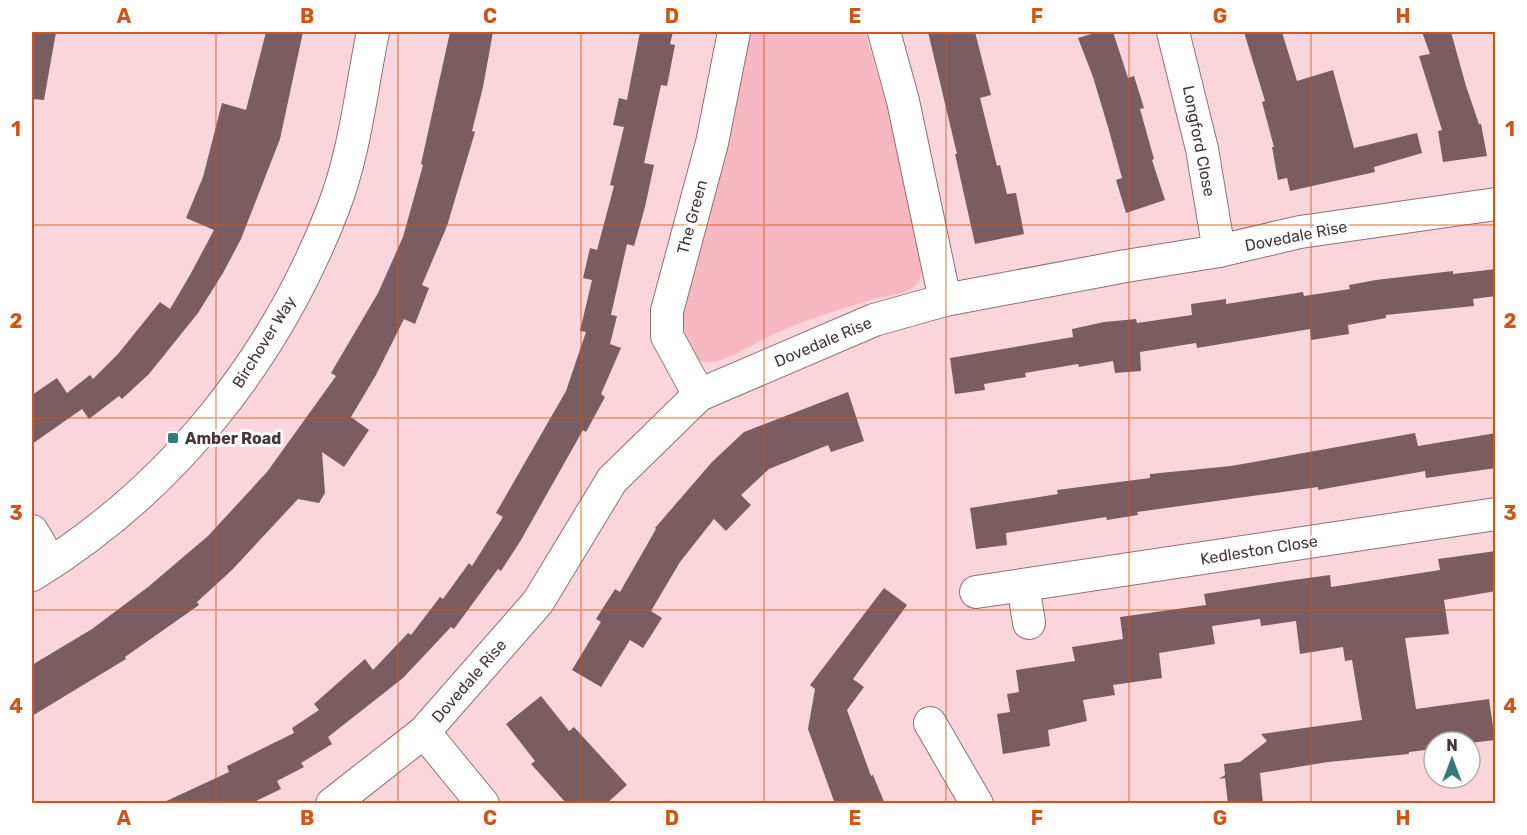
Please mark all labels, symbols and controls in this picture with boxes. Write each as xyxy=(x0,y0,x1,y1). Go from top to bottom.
text: A xyxy=(117,4,132,28)
text: B xyxy=(300,4,314,28)
text: C xyxy=(483,4,497,28)
text: D xyxy=(665,4,679,28)
text: E xyxy=(849,4,861,28)
text: F xyxy=(1031,4,1043,28)
text: G xyxy=(1213,4,1227,28)
text: H xyxy=(1396,4,1410,28)
street label: Longford Close xyxy=(1179,84,1219,198)
text: 1 xyxy=(11,117,21,141)
text: 1 xyxy=(1505,117,1515,141)
street label: The Green xyxy=(673,178,711,256)
street label: Dovedale Rise xyxy=(1243,217,1349,255)
street label: Birchover Way xyxy=(228,292,300,391)
text: 2 xyxy=(10,309,23,333)
text: 2 xyxy=(1504,309,1517,333)
street label: Dovedale Rise xyxy=(771,313,875,371)
place label: Amber Road xyxy=(185,429,281,448)
marker: Amber Road xyxy=(166,431,180,445)
text: 3 xyxy=(9,501,23,525)
text: 3 xyxy=(1503,501,1517,525)
street label: Kedleston Close xyxy=(1199,531,1319,569)
street label: Dovedale Rise xyxy=(428,635,510,726)
text: 4 xyxy=(9,694,23,718)
text: 4 xyxy=(1503,694,1517,718)
north arrow xyxy=(1422,730,1482,790)
text: N xyxy=(1446,736,1458,755)
text: A xyxy=(117,806,132,830)
text: B xyxy=(300,806,314,830)
text: C xyxy=(483,806,497,830)
text: D xyxy=(665,806,679,830)
text: E xyxy=(849,806,861,830)
text: F xyxy=(1031,806,1043,830)
text: G xyxy=(1213,806,1227,830)
text: H xyxy=(1396,806,1410,830)

